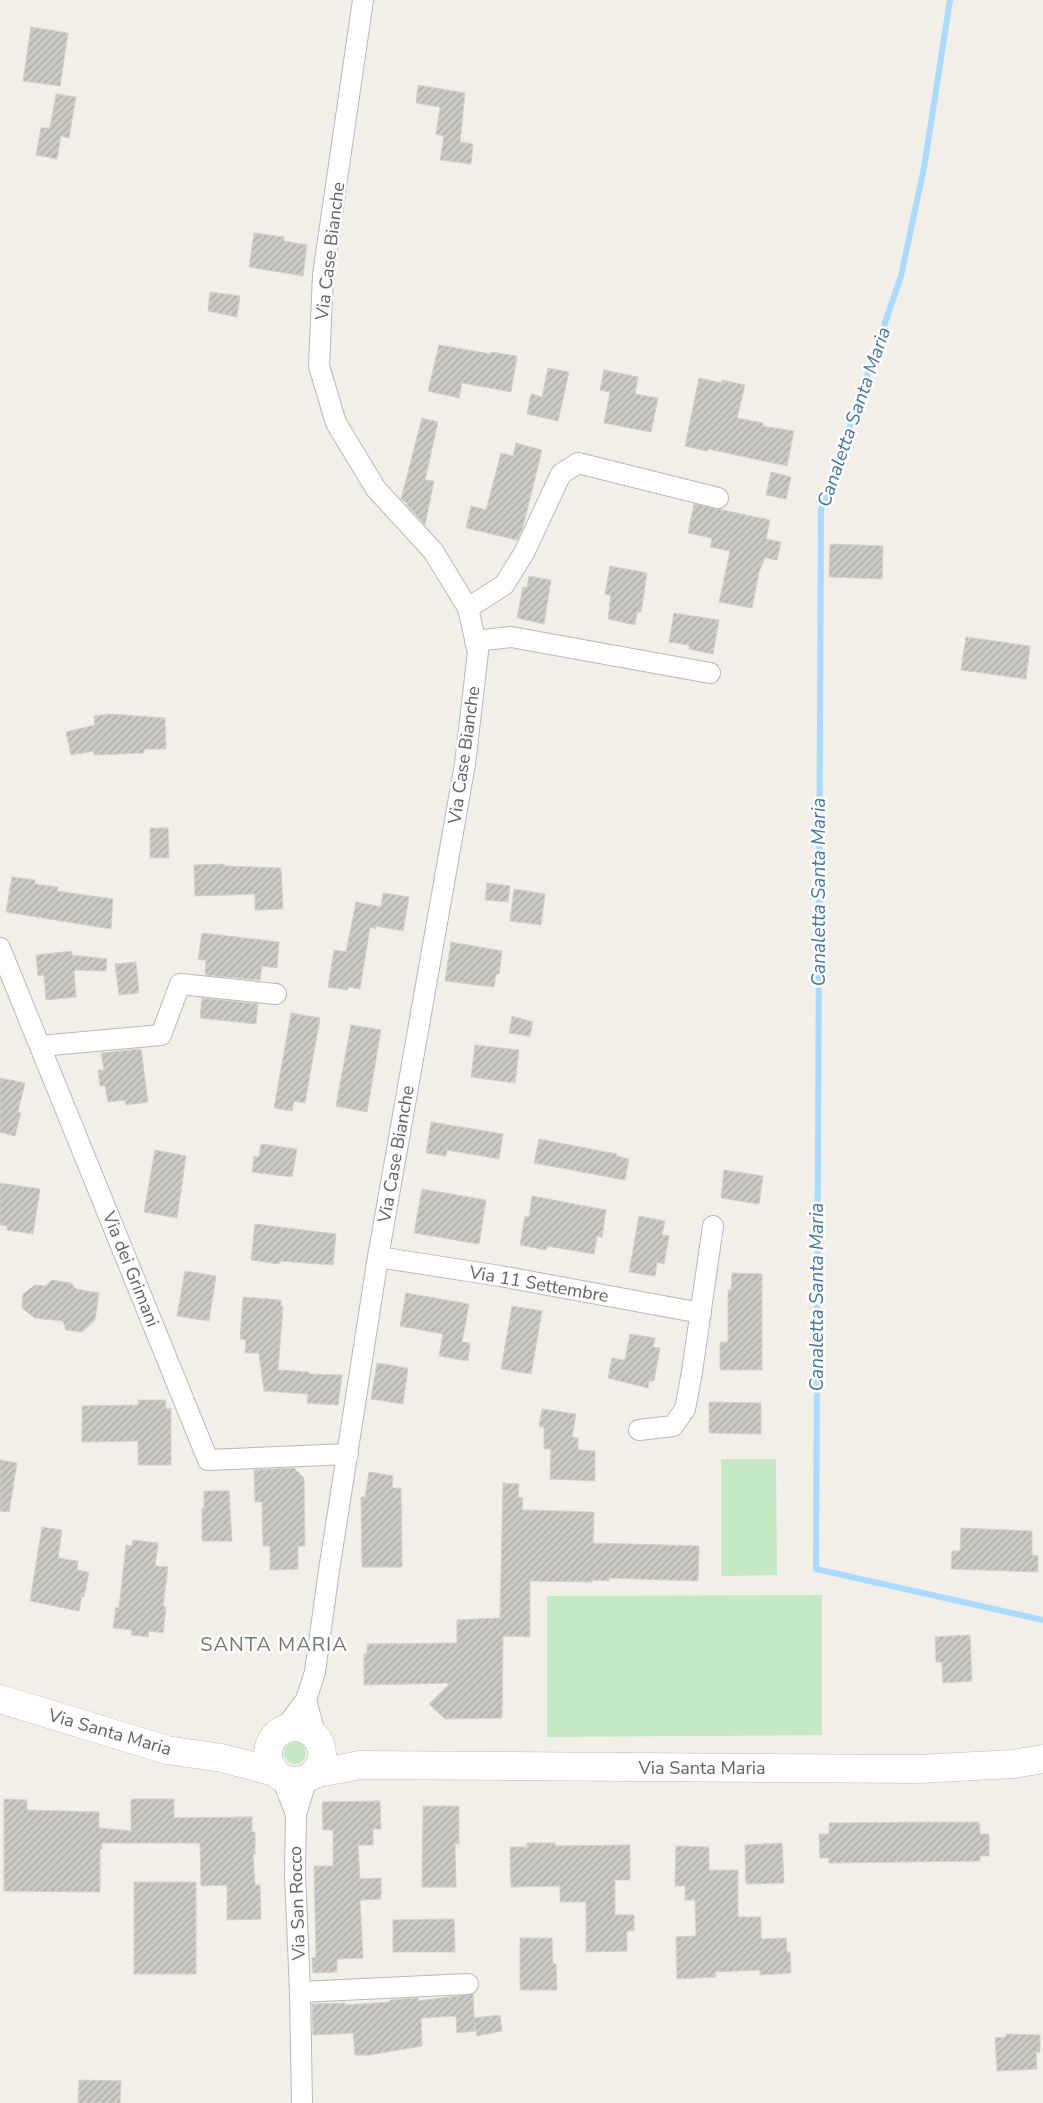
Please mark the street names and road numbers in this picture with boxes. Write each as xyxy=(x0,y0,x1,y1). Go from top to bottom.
street label: Via Case Bianche xyxy=(309,180,350,323)
street label: Via Case Bianche xyxy=(442,684,486,827)
street label: Via Case Bianche xyxy=(372,1083,420,1226)
street label: Via dei Grimani xyxy=(97,1207,165,1330)
street label: Via 11 Settembre xyxy=(466,1260,611,1308)
street label: Via Santa Maria xyxy=(45,1703,174,1761)
street label: Via Santa Maria xyxy=(637,1756,766,1780)
street label: Via San Rocco xyxy=(283,1845,311,1962)

